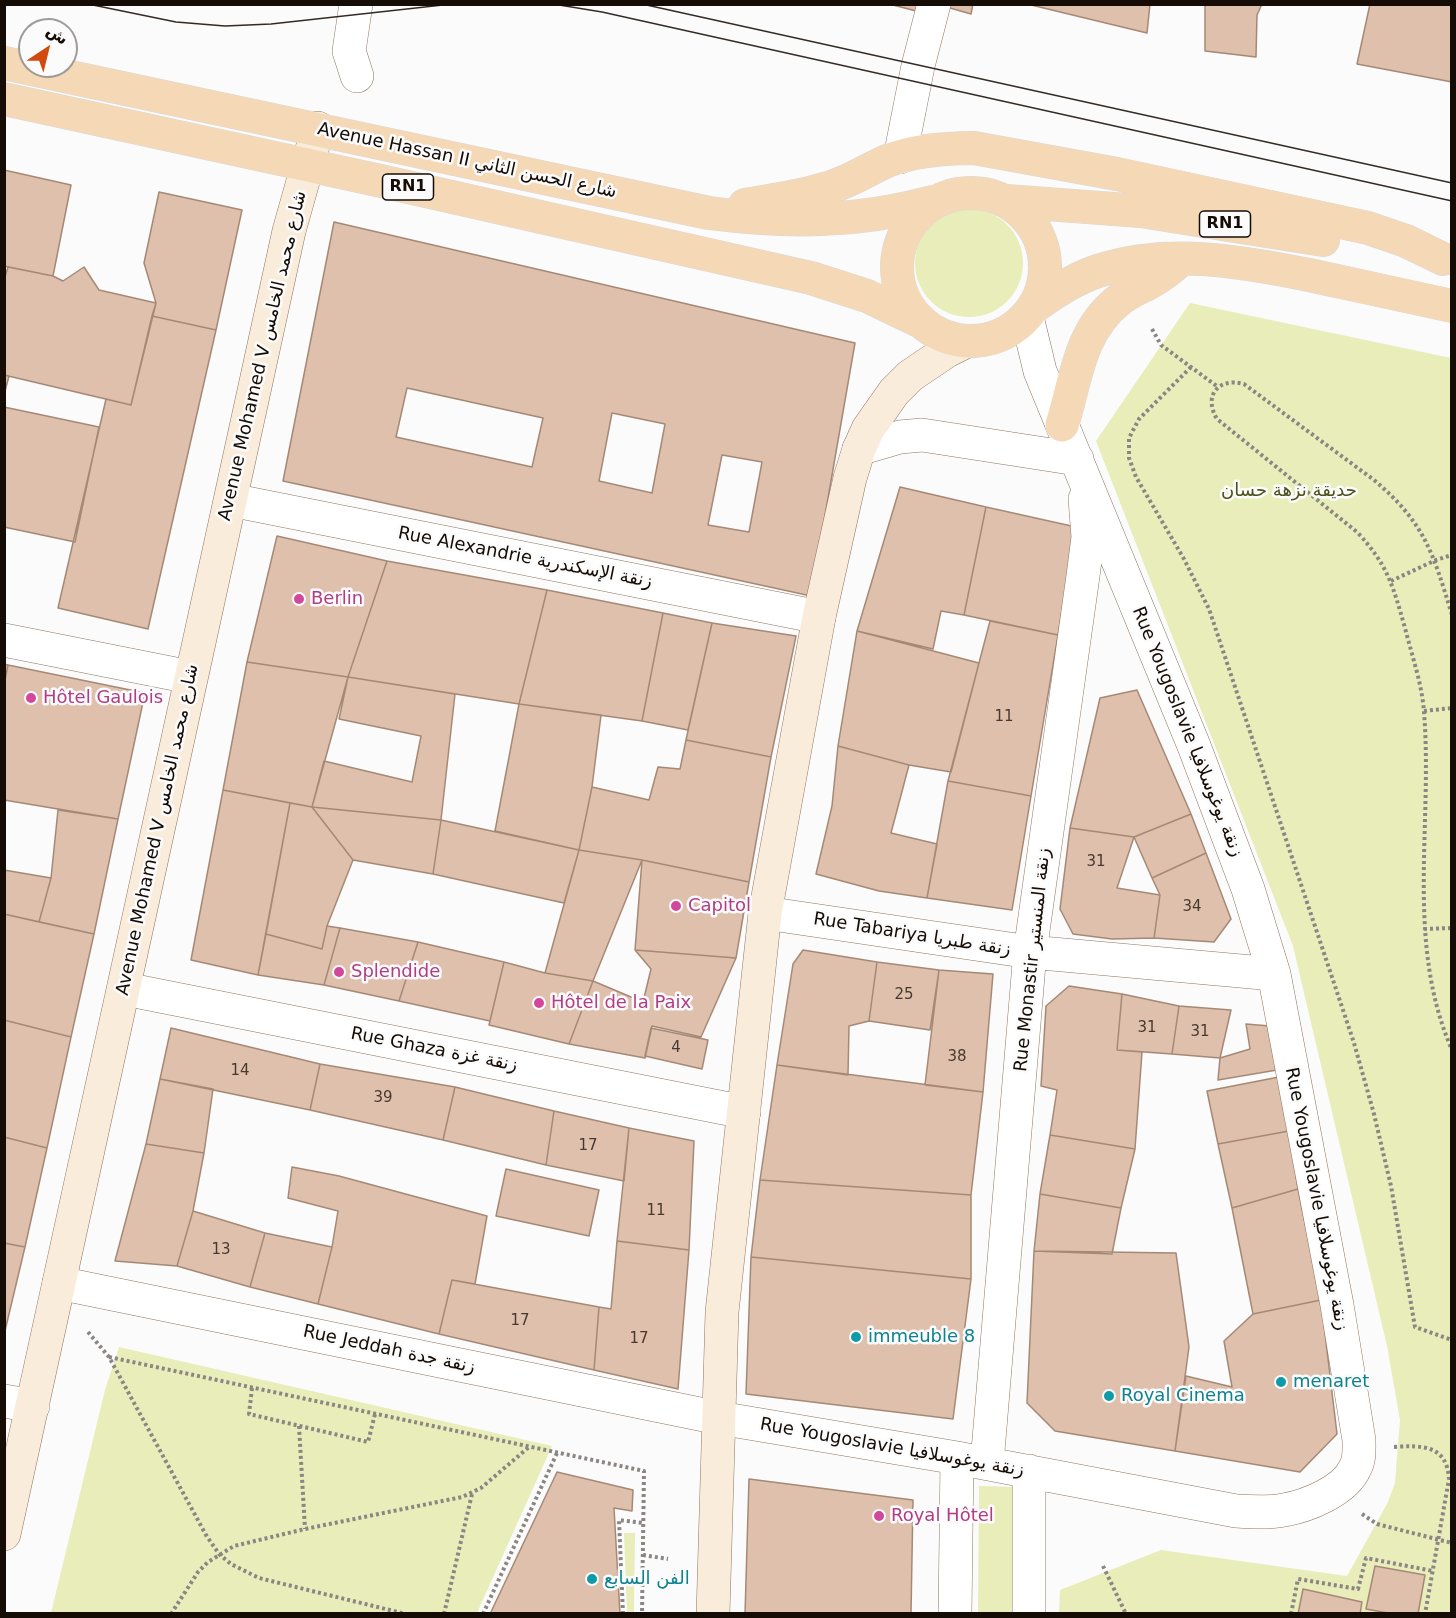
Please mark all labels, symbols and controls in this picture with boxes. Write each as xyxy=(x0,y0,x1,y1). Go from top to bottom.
north arrow xyxy=(18,18,78,78)
text: ش xyxy=(43,20,72,49)
street label: Avenue Hassan II شارع الحسن الثاني xyxy=(316,119,618,203)
road number: RN1 xyxy=(382,174,434,200)
street label: Avenue Mohamed V شارع محمد الخامس xyxy=(214,189,312,523)
road number: RN1 xyxy=(1200,211,1250,237)
park label: حديقة نزهة حسان xyxy=(1221,480,1357,502)
street label: Rue Alexandrie زنقة الإسكندرية xyxy=(396,523,654,593)
place label: Berlin xyxy=(311,588,363,610)
marker: Berlin xyxy=(292,592,306,606)
street label: Rue Yougoslavie زنقة يوغوسلافيا xyxy=(1127,604,1247,860)
street label: Avenue Mohamed V شارع محمد الخامس xyxy=(112,662,204,998)
place label: Hôtel Gaulois xyxy=(43,687,163,709)
marker: Hôtel Gaulois xyxy=(24,691,38,705)
house number: 11 xyxy=(994,708,1014,726)
street label: Rue Monastir زنقة المنستير xyxy=(1011,847,1055,1073)
house number: 31 xyxy=(1086,853,1106,871)
place label: Capitol xyxy=(688,895,751,917)
house number: 34 xyxy=(1182,898,1202,916)
marker: Capitol xyxy=(669,899,683,913)
street label: Rue Tabariya زنقة طبريا xyxy=(812,909,1012,961)
place label: Splendide xyxy=(351,961,440,983)
marker: Splendide xyxy=(332,965,346,979)
house number: 25 xyxy=(894,986,914,1004)
place label: Hôtel de la Paix xyxy=(551,992,691,1014)
marker: Hôtel de la Paix xyxy=(532,996,546,1010)
house number: 31 xyxy=(1137,1019,1157,1037)
street label: Rue Ghaza زنقة غزة xyxy=(349,1023,519,1077)
house number: 31 xyxy=(1190,1023,1210,1041)
house number: 4 xyxy=(671,1039,681,1057)
house number: 38 xyxy=(947,1048,967,1066)
house number: 14 xyxy=(230,1062,250,1080)
street label: Rue Yougoslavie زنقة يوغوسلافيا xyxy=(1280,1066,1352,1332)
house number: 39 xyxy=(373,1089,393,1107)
house number: 17 xyxy=(578,1137,598,1155)
house number: 11 xyxy=(646,1202,666,1220)
house number: 13 xyxy=(211,1241,231,1259)
house number: 17 xyxy=(510,1312,530,1330)
street label: Rue Jeddah زنقة جدة xyxy=(301,1321,477,1379)
place label: immeuble 8 xyxy=(868,1326,975,1348)
house number: 17 xyxy=(629,1330,649,1348)
marker: immeuble 8 xyxy=(849,1330,863,1344)
place label: menaret xyxy=(1293,1371,1369,1393)
marker: menaret xyxy=(1274,1375,1288,1389)
place label: Royal Cinema xyxy=(1121,1385,1245,1407)
marker: Royal Cinema xyxy=(1102,1389,1116,1403)
street label: Rue Yougoslavie زنقة يوغوسلافيا xyxy=(758,1414,1026,1482)
place label: Royal Hôtel xyxy=(891,1505,994,1527)
marker: Royal Hôtel xyxy=(872,1509,886,1523)
place label: الفن السابع xyxy=(604,1568,690,1590)
marker: الفن السابع xyxy=(585,1572,599,1586)

